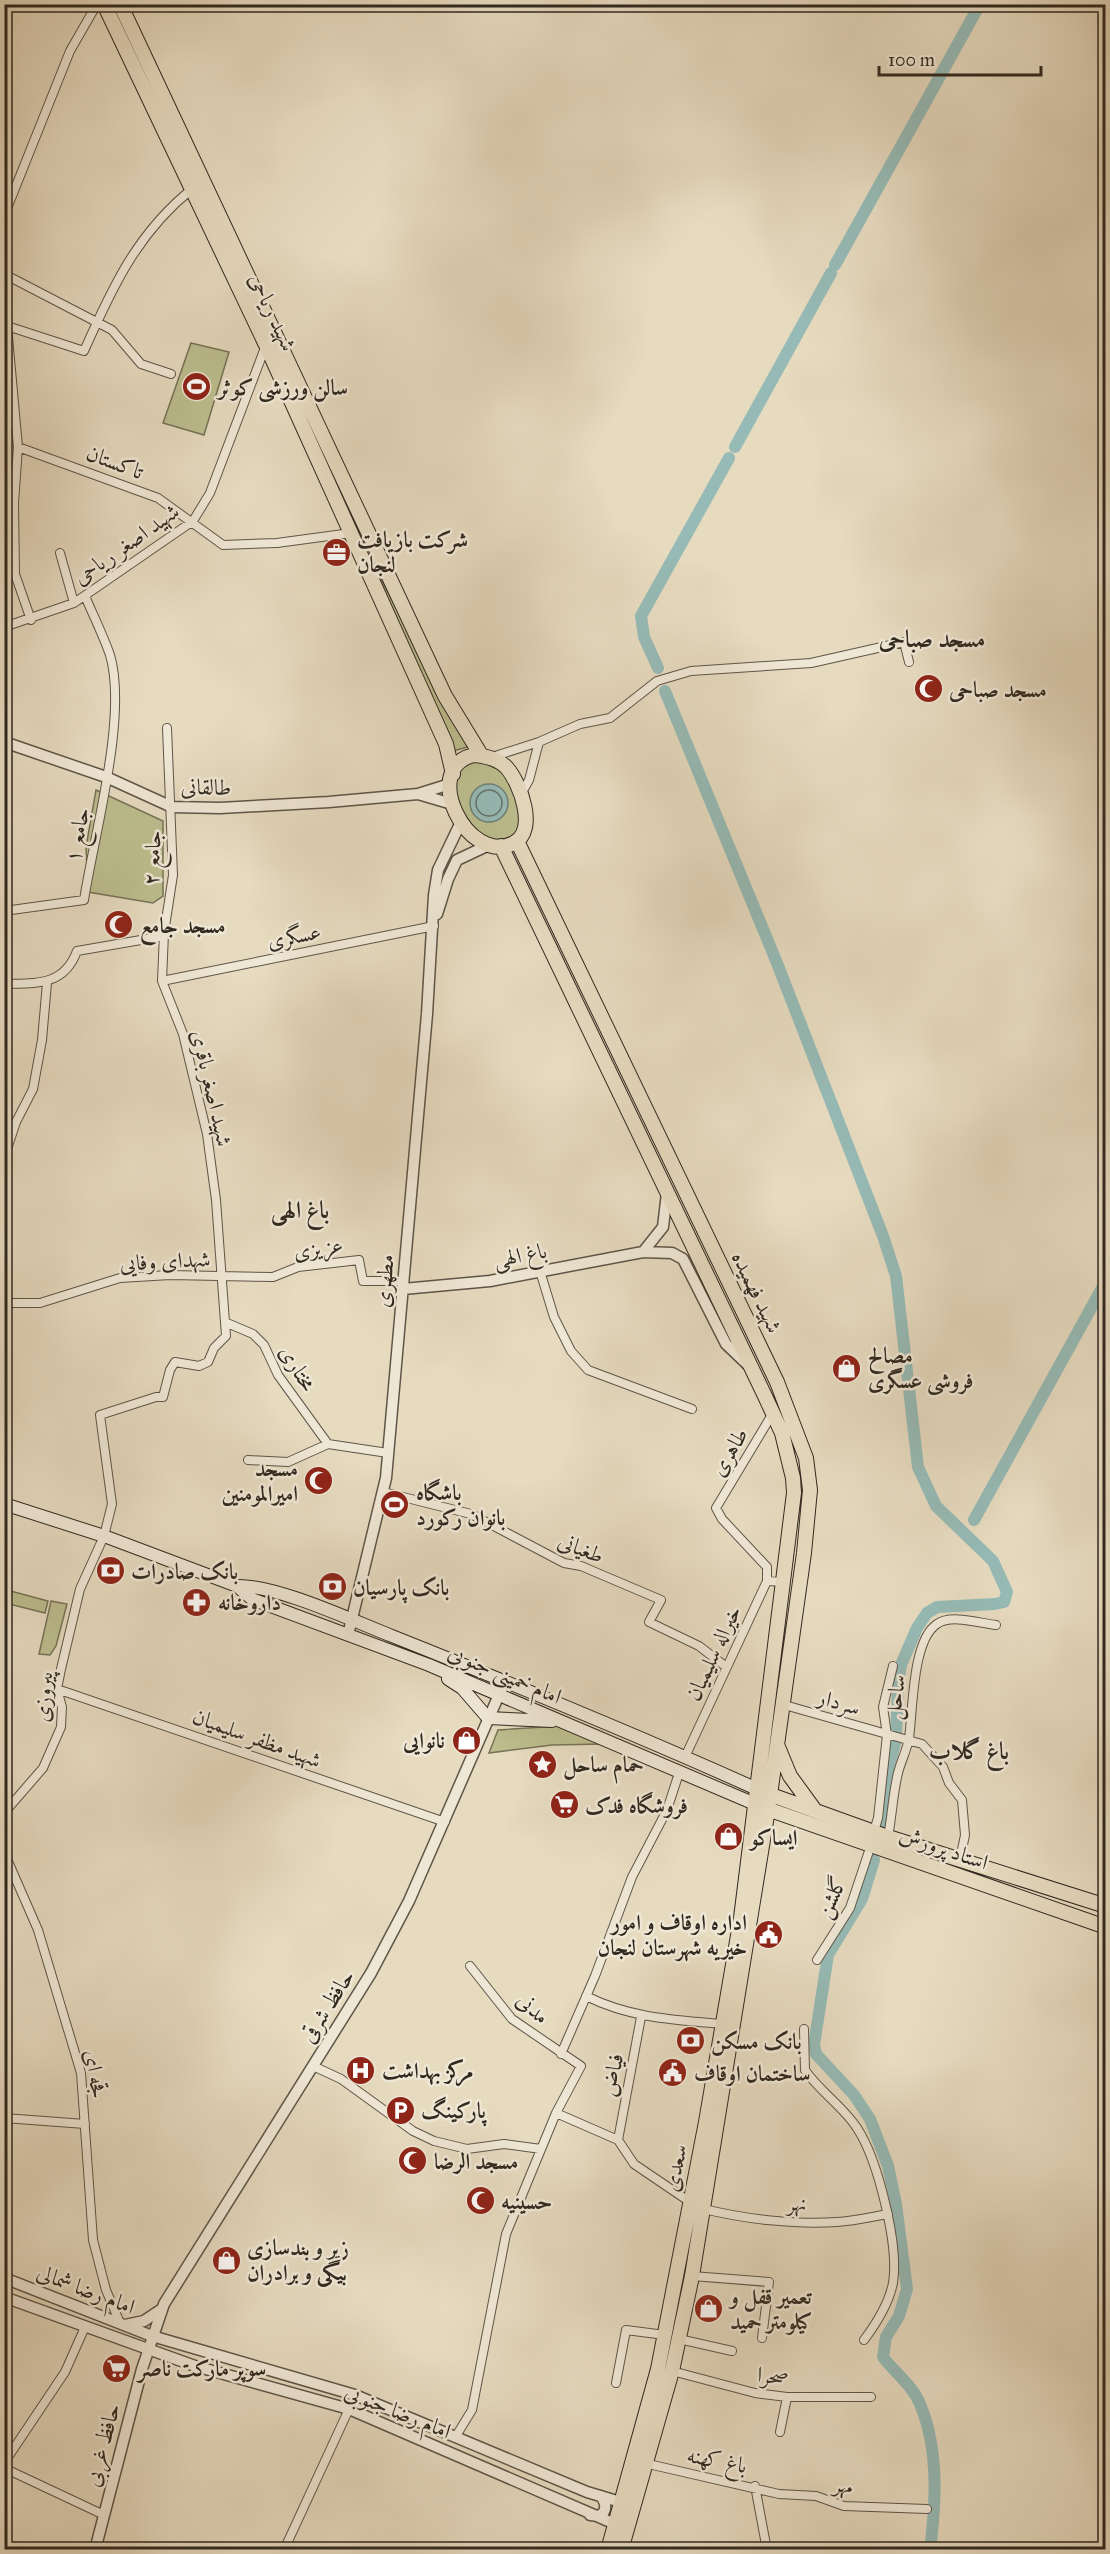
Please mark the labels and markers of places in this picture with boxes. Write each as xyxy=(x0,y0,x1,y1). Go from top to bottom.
sports icon: سالن ورزشی کوثر xyxy=(181,371,213,403)
place label: سالن ورزشی کوثر xyxy=(216,374,348,403)
place label: شرکت بازیافت لنجان xyxy=(357,526,468,578)
office icon: شرکت بازیافت لنجان xyxy=(320,536,352,568)
mosque icon: مسجد صباحی xyxy=(912,673,944,705)
place label: مسجد صباحی xyxy=(948,676,1047,703)
mosque icon: مسجد جامع xyxy=(103,909,135,941)
place label: مسجد جامع xyxy=(140,912,226,946)
place label: مصالح فروشی عسگری xyxy=(868,1342,974,1396)
shop icon: مصالح فروشی عسگری xyxy=(831,1352,863,1384)
place label: مسجد امیرالمومنین xyxy=(222,1455,298,1507)
mosque icon: مسجد امیرالمومنین xyxy=(303,1465,335,1497)
place label: باشگاه بانوان رکورد xyxy=(416,1478,505,1531)
sports icon: باشگاه بانوان رکورد xyxy=(379,1489,411,1521)
bank icon: بانک صادرات xyxy=(94,1555,126,1587)
place label: بانک صادرات xyxy=(131,1558,238,1585)
bank icon: بانک پارسیان xyxy=(316,1571,348,1603)
place label: بانک پارسیان xyxy=(353,1574,450,1604)
pharmacy icon: داروخانه xyxy=(181,1586,213,1618)
place label: داروخانه xyxy=(218,1589,281,1616)
shop icon: نانوایی xyxy=(450,1724,482,1756)
place label: نانوایی xyxy=(402,1727,445,1756)
place icon: حمام ساحل xyxy=(526,1748,558,1780)
place label: حمام ساحل xyxy=(563,1751,644,1784)
supermarket icon: فروشگاه فدک xyxy=(548,1789,580,1821)
place label: فروشگاه فدک xyxy=(585,1791,688,1820)
shop icon: ایساکو xyxy=(713,1821,745,1853)
place label: ایساکو xyxy=(748,1824,798,1851)
place label: اداره اوقاف و امور خیریه شهرستان لنجان xyxy=(598,1909,747,1962)
public building icon: اداره اوقاف و امور خیریه شهرستان لنجان xyxy=(752,1919,784,1951)
bank icon: بانک مسکن xyxy=(674,2025,706,2057)
place label: بانک مسکن xyxy=(711,2028,802,2056)
hospital icon: مرکز بهداشت xyxy=(345,2054,377,2086)
place label: مرکز بهداشت xyxy=(382,2057,473,2087)
public building icon: ساختمان اوقاف xyxy=(657,2057,689,2089)
place label: ساختمان اوقاف xyxy=(694,2060,811,2087)
parking icon: پارکینگ xyxy=(384,2094,416,2126)
place label: پارکینگ xyxy=(421,2096,488,2127)
mosque icon: مسجد الرضا xyxy=(397,2145,429,2177)
place label: مسجد الرضا xyxy=(434,2148,518,2175)
mosque icon: حسینیه xyxy=(464,2185,496,2217)
place label: حسینیه xyxy=(501,2188,552,2215)
place label: زیر و بندسازی بیگی و برادران xyxy=(247,2234,349,2287)
shop icon: زیر و بندسازی بیگی و برادران xyxy=(210,2244,242,2276)
place label: تعمیر قفل و کیلومتر حمید xyxy=(728,2283,813,2335)
shop icon: تعمیر قفل و کیلومتر حمید xyxy=(693,2293,725,2325)
supermarket icon: سوپر مارکت ناصر xyxy=(101,2352,133,2384)
place label: سوپر مارکت ناصر xyxy=(135,2355,266,2383)

